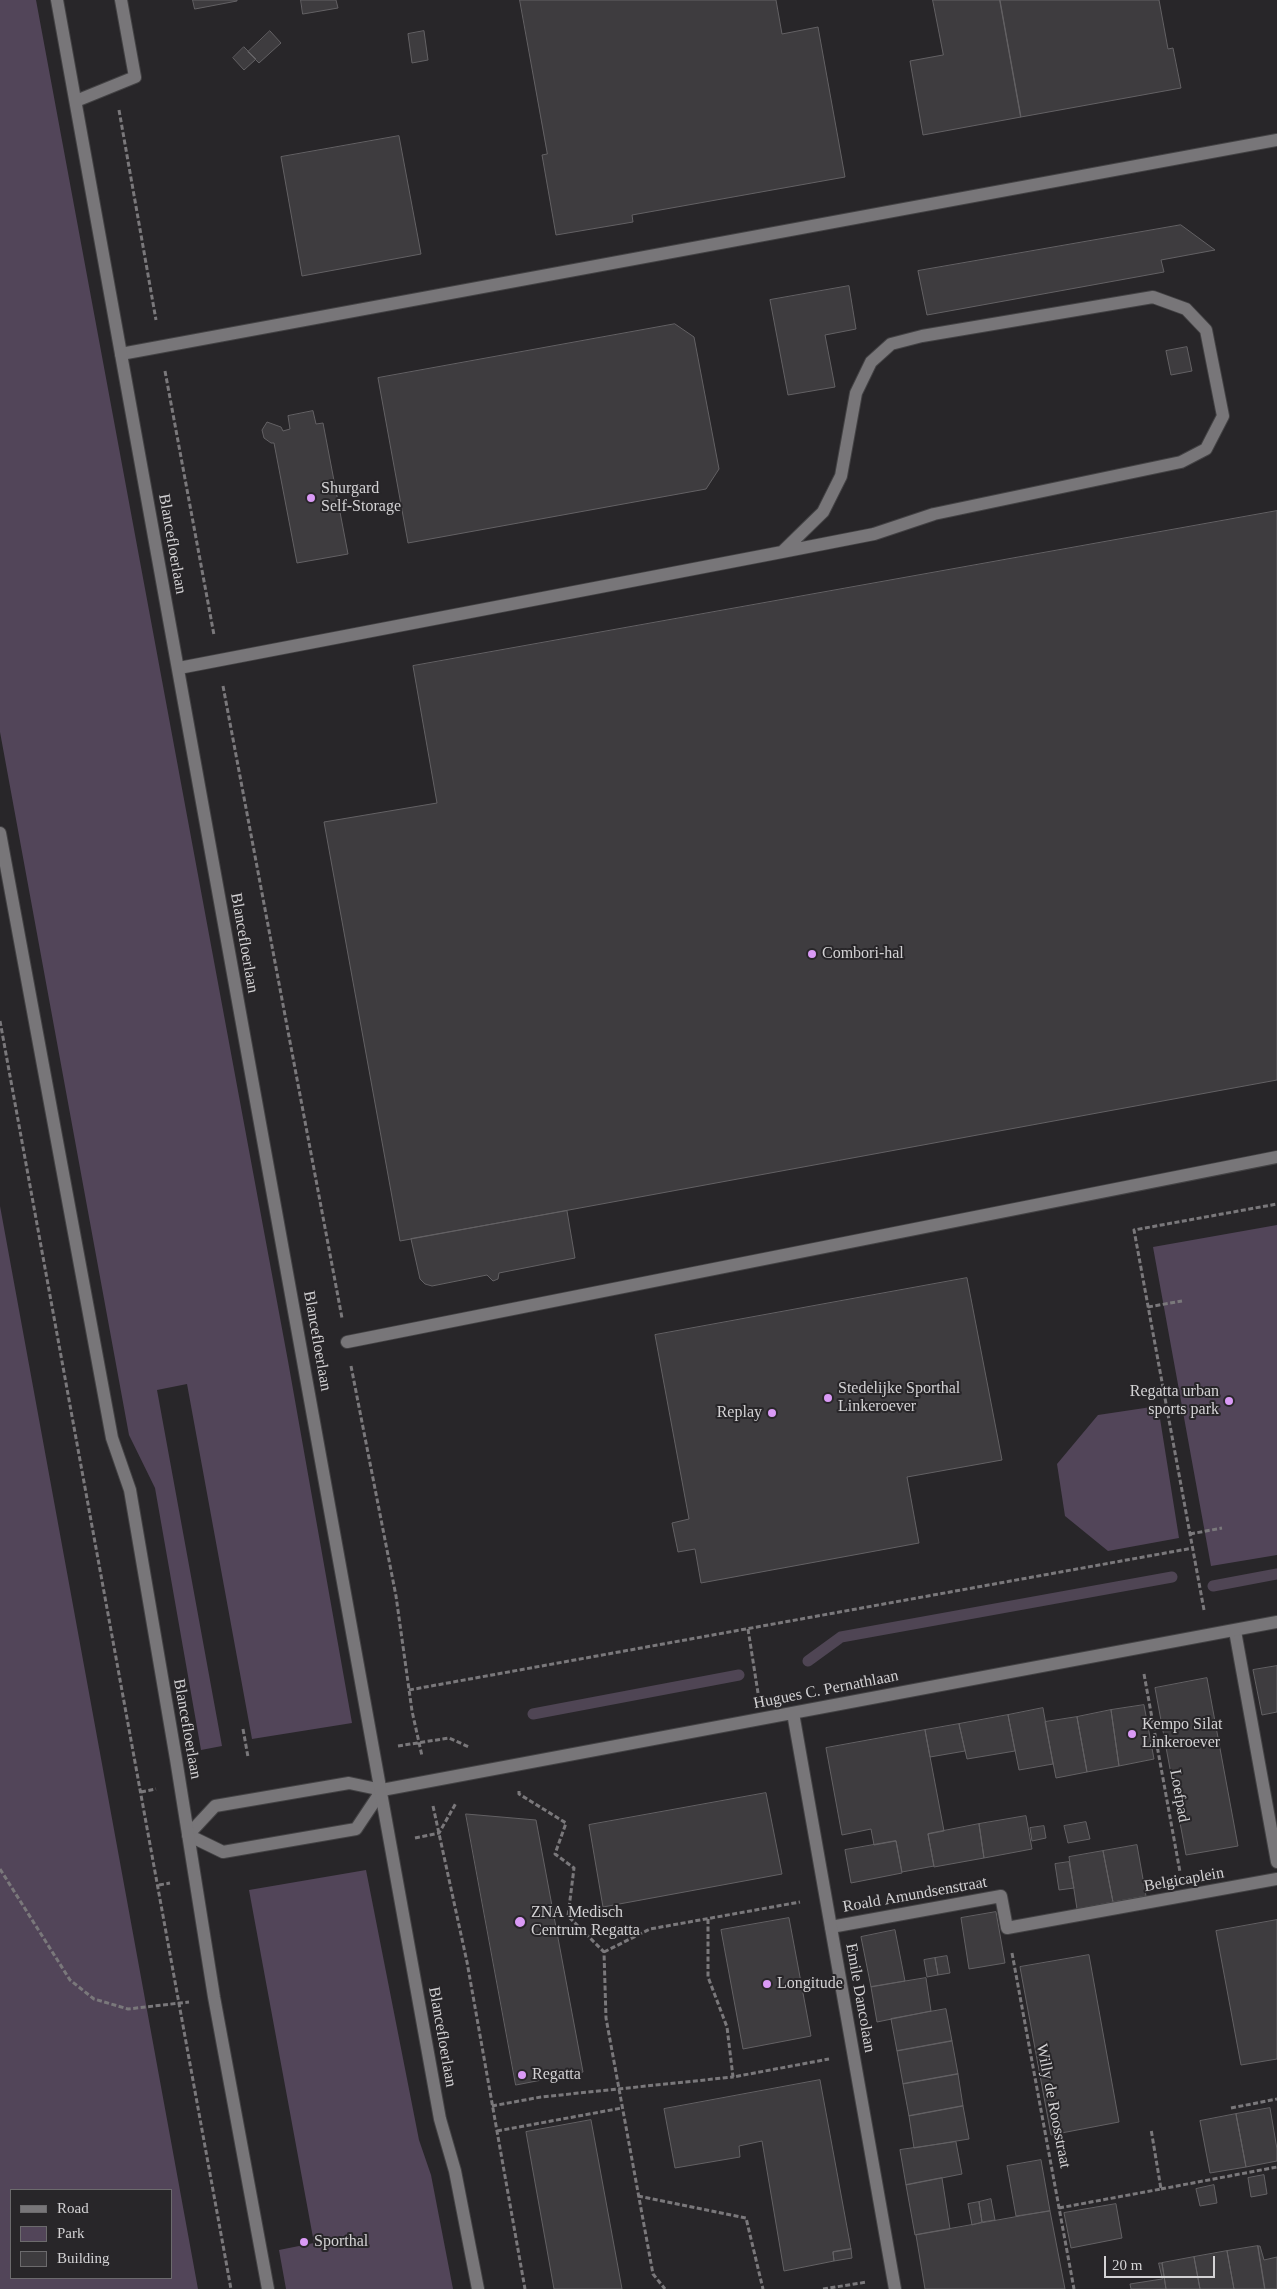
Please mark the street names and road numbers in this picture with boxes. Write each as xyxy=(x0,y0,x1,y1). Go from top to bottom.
street label: Blancefloerlaan xyxy=(154,492,190,596)
street label: Blancefloerlaan xyxy=(226,891,262,995)
street label: Blancefloerlaan xyxy=(299,1289,335,1393)
street label: Hugues C. Pernathlaan xyxy=(752,1667,900,1713)
street label: Blancefloerlaan xyxy=(169,1677,205,1781)
street label: Loefpad xyxy=(1165,1768,1193,1824)
street label: Belgicaplein xyxy=(1143,1864,1225,1896)
street label: Roald Amundsenstraat xyxy=(841,1873,989,1917)
street label: Emile Dancolaan xyxy=(841,1942,879,2054)
street label: Blancefloerlaan xyxy=(424,1985,460,2089)
street label: Willy de Roosstraat xyxy=(1032,2042,1074,2170)

